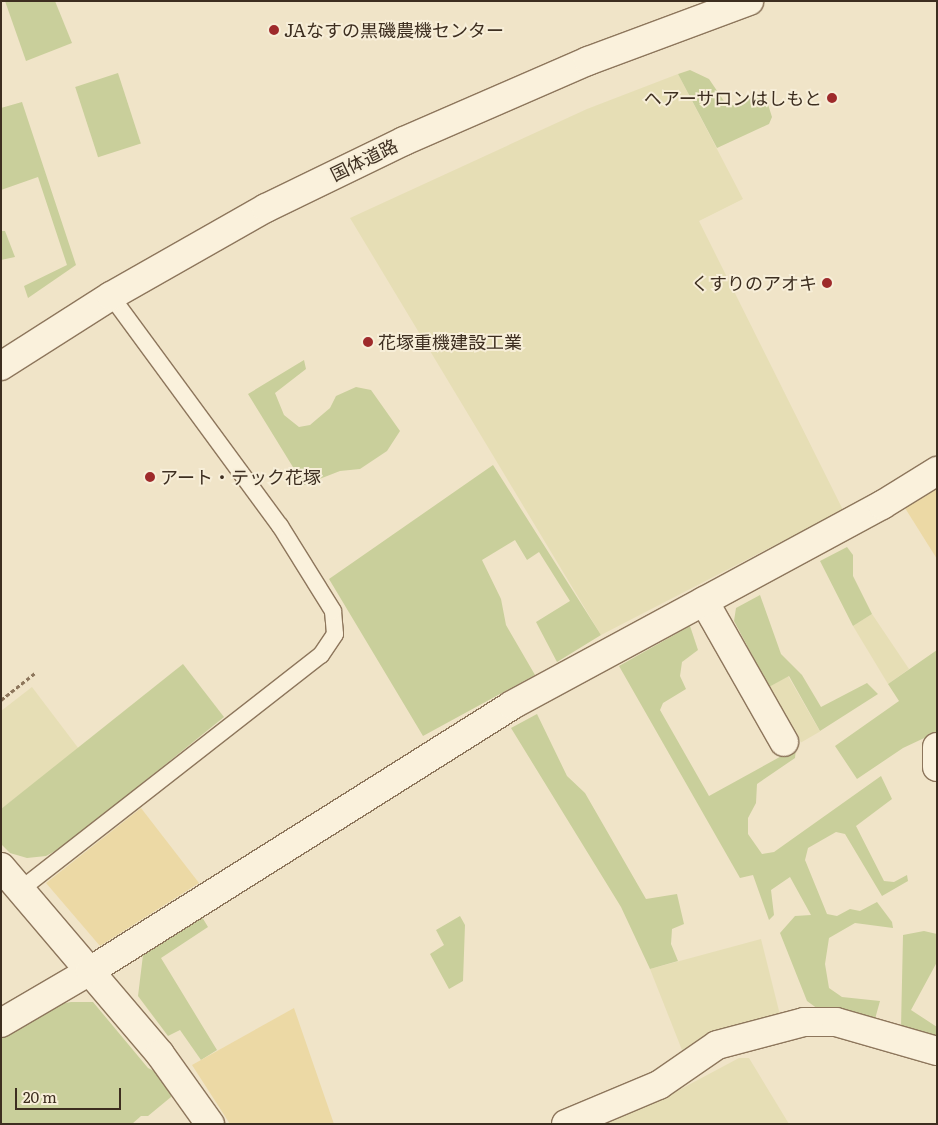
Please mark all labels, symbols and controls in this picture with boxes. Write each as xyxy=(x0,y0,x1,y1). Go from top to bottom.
place label: JAなすの黒磯農機センター xyxy=(284,19,504,41)
marker: JAなすの黒磯農機センター xyxy=(268,24,280,36)
place label: ヘアーサロンはしもと xyxy=(643,87,822,109)
marker: ヘアーサロンはしもと xyxy=(826,92,838,104)
street label: 国体道路 xyxy=(327,135,401,185)
place label: くすりのアオキ xyxy=(691,272,817,294)
marker: くすりのアオキ xyxy=(821,277,833,289)
place label: 花塚重機建設工業 xyxy=(378,331,522,353)
marker: 花塚重機建設工業 xyxy=(362,336,374,348)
place label: アート・テック花塚 xyxy=(160,466,321,488)
marker: アート・テック花塚 xyxy=(144,471,156,483)
scale bar xyxy=(18,1078,124,1110)
text: 20 m xyxy=(23,1085,57,1108)

